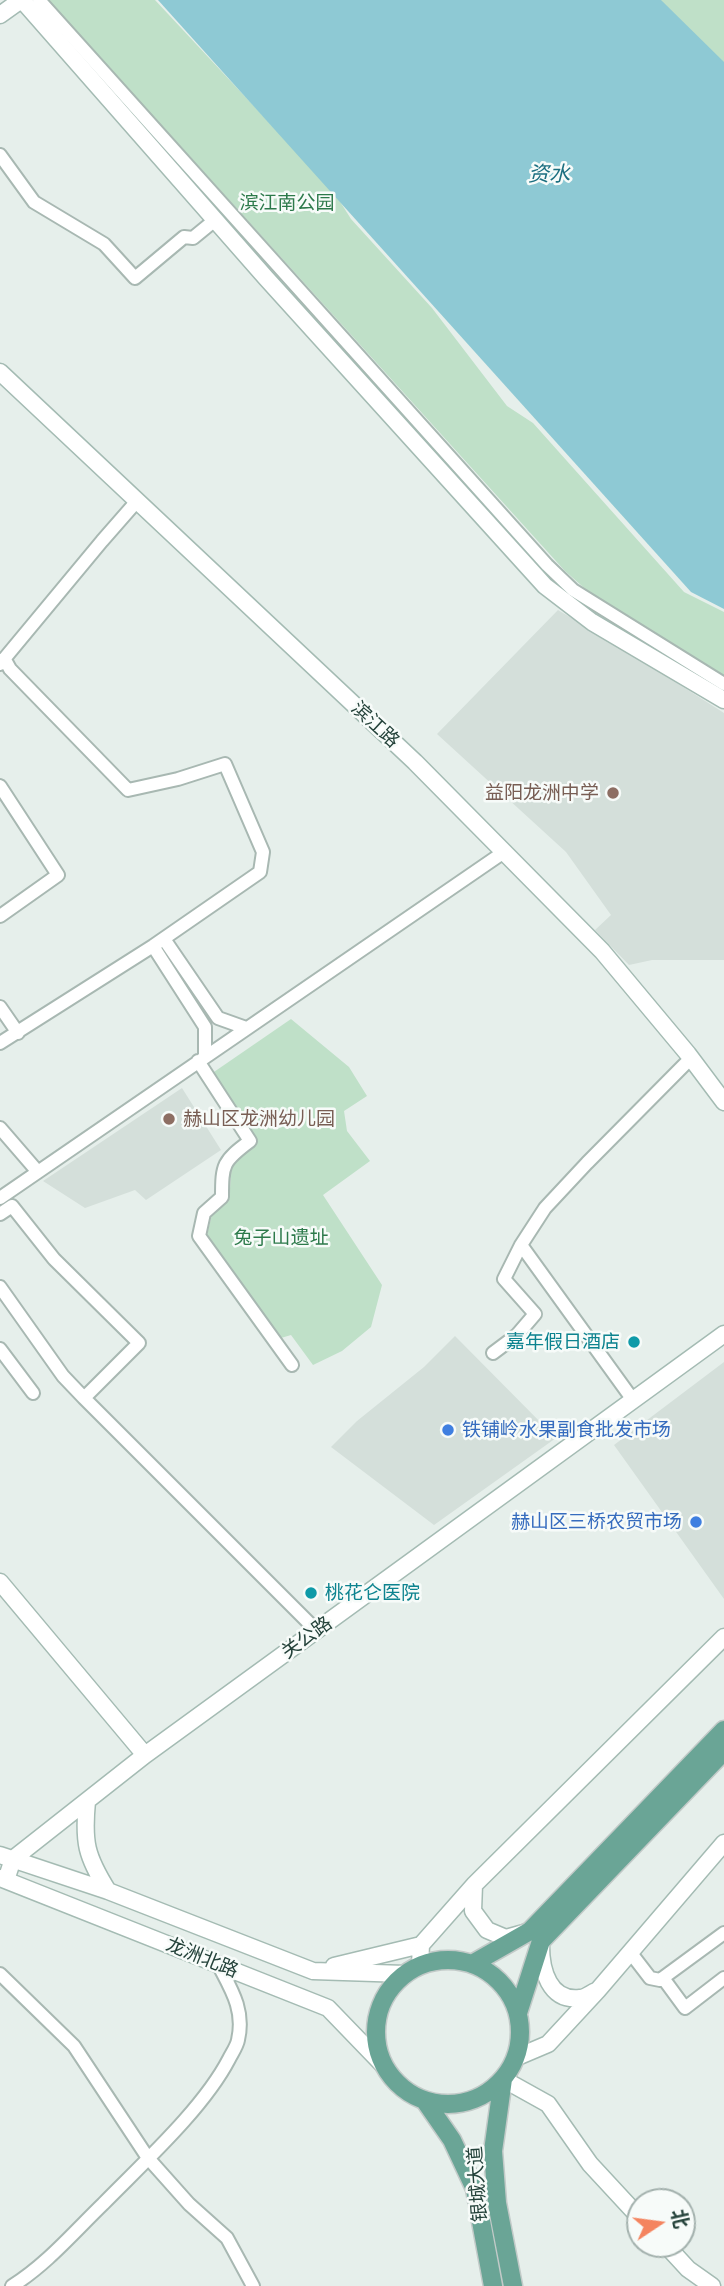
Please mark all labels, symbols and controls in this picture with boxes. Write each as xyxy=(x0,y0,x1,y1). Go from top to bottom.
water label: 资水 xyxy=(528,162,570,188)
park label: 滨江南公园 xyxy=(240,192,334,214)
street label: 滨江路 xyxy=(346,697,404,753)
place label: 益阳龙洲中学 xyxy=(485,782,599,804)
marker: 益阳龙洲中学 xyxy=(605,785,621,801)
place label: 赫山区龙洲幼儿园 xyxy=(183,1108,335,1130)
marker: 赫山区龙洲幼儿园 xyxy=(161,1111,177,1127)
park label: 兔子山遗址 xyxy=(234,1227,328,1249)
place label: 嘉年假日酒店 xyxy=(506,1331,620,1353)
marker: 嘉年假日酒店 xyxy=(626,1334,642,1350)
place label: 铁铺岭水果副食批发市场 xyxy=(462,1419,671,1441)
marker: 铁铺岭水果副食批发市场 xyxy=(440,1422,456,1438)
place label: 赫山区三桥农贸市场 xyxy=(511,1511,682,1533)
marker: 赫山区三桥农贸市场 xyxy=(688,1514,704,1530)
place label: 桃花仑医院 xyxy=(325,1582,420,1604)
marker: 桃花仑医院 xyxy=(303,1585,319,1601)
street label: 关公路 xyxy=(277,1612,337,1664)
street label: 龙洲北路 xyxy=(162,1933,242,1983)
street label: 银城大道 xyxy=(464,2145,492,2223)
north arrow xyxy=(626,2188,696,2258)
text: 北 xyxy=(667,2207,693,2230)

